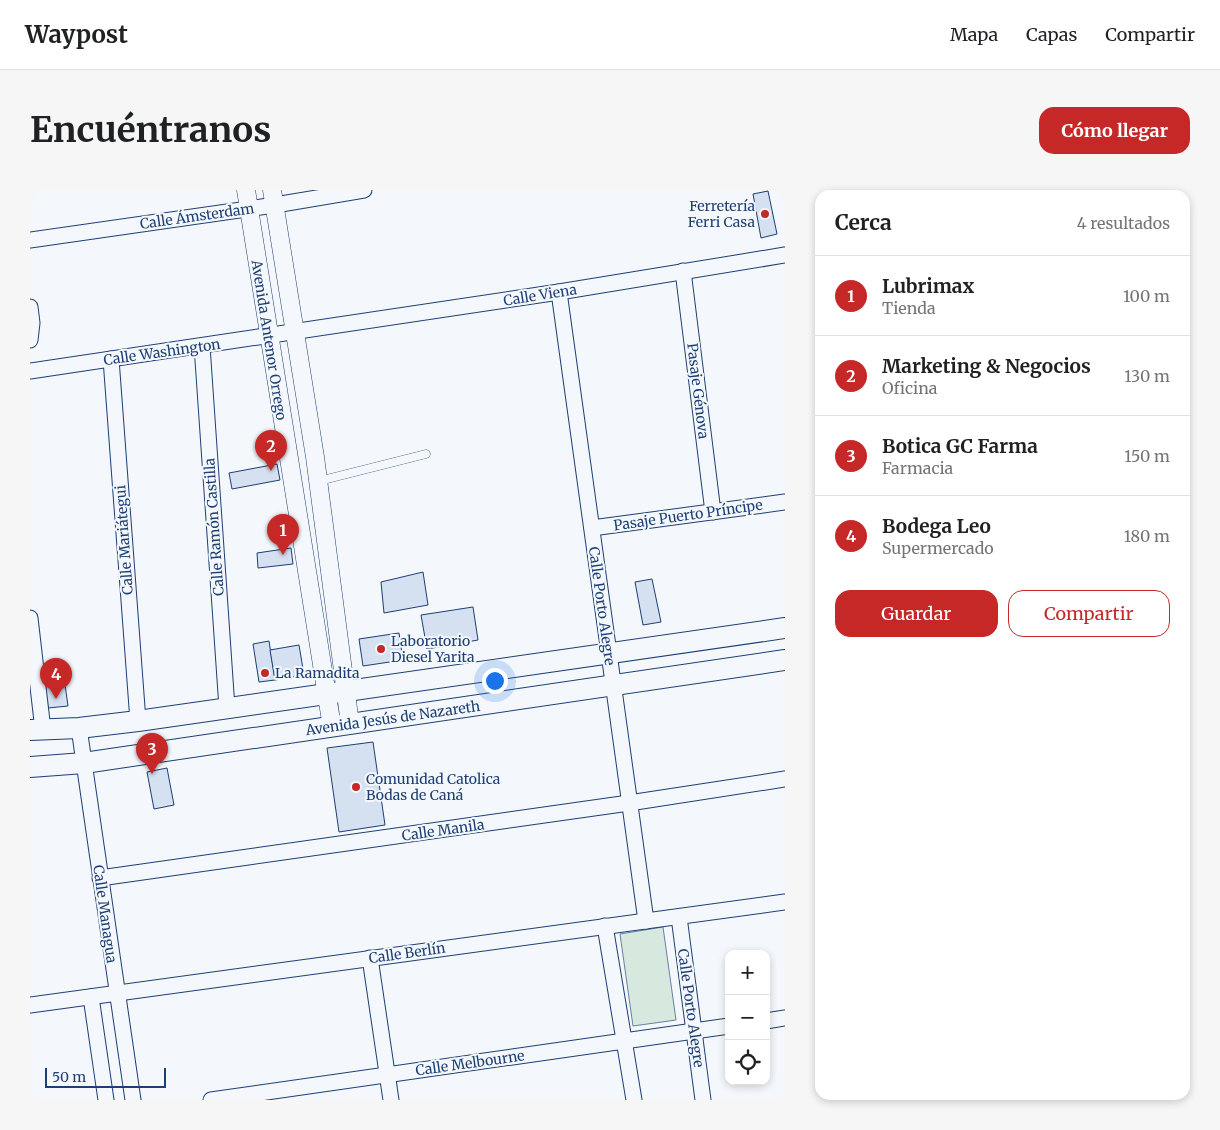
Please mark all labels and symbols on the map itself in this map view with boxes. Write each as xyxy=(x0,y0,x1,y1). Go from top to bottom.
place label: Ferretería Ferri Casa xyxy=(688,197,755,231)
street label: Calle Ámsterdam xyxy=(139,199,255,233)
marker: Ferretería Ferri Casa xyxy=(759,208,771,220)
street label: Avenida Antenor Orrego xyxy=(247,258,291,421)
street label: Calle Viena xyxy=(502,280,578,310)
street label: Calle Washington xyxy=(102,335,222,369)
street label: Pasaje Génova xyxy=(683,342,713,440)
pin: 2 xyxy=(255,430,287,471)
street label: Calle Ramón Castilla xyxy=(200,457,228,596)
street label: Calle Mariátegui xyxy=(111,484,137,596)
street label: Pasaje Puerto Príncipe xyxy=(612,496,764,534)
pin: 1 xyxy=(267,514,299,555)
street label: Calle Porto Alegre xyxy=(585,546,619,666)
place label: Laboratorio Diesel Yarita xyxy=(391,632,475,666)
marker: Laboratorio Diesel Yarita xyxy=(375,643,387,655)
pin: 4 xyxy=(40,658,72,699)
place label: La Ramadita xyxy=(275,664,360,682)
marker: La Ramadita xyxy=(259,667,271,679)
your location xyxy=(482,668,508,694)
street label: Avenida Jesús de Nazareth xyxy=(304,697,481,739)
pin: 3 xyxy=(136,733,168,774)
place label: Comunidad Catolica Bodas de Caná xyxy=(366,770,501,804)
marker: Comunidad Catolica Bodas de Caná xyxy=(350,781,362,793)
street label: Calle Manila xyxy=(401,815,486,845)
street label: Calle Managua xyxy=(89,864,121,965)
street label: Calle Berlín xyxy=(367,939,447,967)
street label: Calle Porto Alegre xyxy=(674,948,708,1068)
street label: Calle Melbourne xyxy=(414,1046,526,1080)
scale bar xyxy=(45,1065,166,1088)

